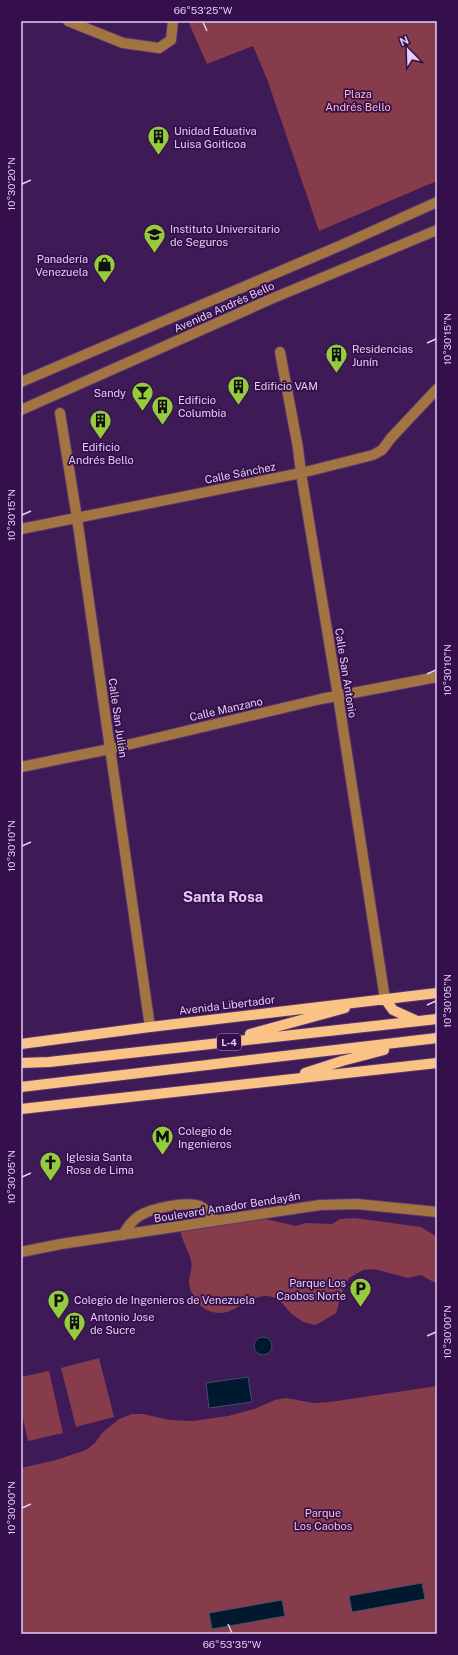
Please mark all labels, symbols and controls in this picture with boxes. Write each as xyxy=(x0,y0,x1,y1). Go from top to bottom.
text: 66°53'25"W xyxy=(174,4,233,16)
north arrow xyxy=(388,30,428,70)
text: N xyxy=(398,34,410,48)
park label: Plaza Andrés Bello xyxy=(325,88,391,113)
building icon: Unidad Eduativa Luisa Goiticoa xyxy=(145,124,171,157)
place label: Unidad Eduativa Luisa Goiticoa xyxy=(174,125,257,150)
text: 10°30'20"N xyxy=(5,157,17,211)
school or university icon: Instituto Universitario de Seguros xyxy=(141,222,167,255)
place label: Instituto Universitario de Seguros xyxy=(170,223,280,248)
shop icon: Panadería Venezuela xyxy=(91,252,117,285)
place label: Panadería Venezuela xyxy=(35,253,88,278)
street label: Avenida Andrés Bello xyxy=(172,279,276,335)
text: 10°30'15"N xyxy=(441,313,453,365)
building icon: Residencias Junín xyxy=(324,342,350,375)
place label: Residencias Junín xyxy=(352,343,414,368)
building icon: Edificio VAM xyxy=(226,373,252,406)
bar icon: Sandy xyxy=(129,380,155,413)
place label: Edificio VAM xyxy=(254,380,318,392)
place label: Sandy xyxy=(94,387,126,399)
building icon: Edificio Columbia xyxy=(149,393,175,426)
place label: Edificio Columbia xyxy=(178,394,226,419)
building icon: Edificio Andrés Bello xyxy=(88,408,114,441)
place label: Edificio Andrés Bello xyxy=(68,441,134,466)
street label: Calle Sánchez xyxy=(203,460,277,486)
text: 10°30'15"N xyxy=(5,489,17,541)
street label: Calle San Antonio xyxy=(333,627,359,719)
text: 10°30'10"N xyxy=(441,644,453,696)
street label: Calle San Julián xyxy=(106,677,130,759)
street label: Calle Manzano xyxy=(188,695,264,723)
text: 10°30'10"N xyxy=(5,820,17,872)
district label: Santa Rosa xyxy=(183,888,263,905)
text: 10°30'05"N xyxy=(441,974,453,1028)
street label: Avenida Libertador xyxy=(178,993,276,1017)
road number: L-4 xyxy=(217,1034,241,1050)
metro station icon: Colegio de Ingenieros xyxy=(149,1124,175,1157)
place label: Colegio de Ingenieros xyxy=(178,1125,232,1150)
text: 10°30'05"N xyxy=(5,1150,17,1204)
church icon: Iglesia Santa Rosa de Lima xyxy=(38,1150,64,1183)
place label: Iglesia Santa Rosa de Lima xyxy=(66,1151,134,1176)
street label: Boulevard Amador Bendayán xyxy=(153,1189,301,1225)
parking icon: Parque Los Caobos Norte xyxy=(348,1276,374,1309)
place label: Parque Los Caobos Norte xyxy=(276,1277,346,1302)
parking icon: Colegio de Ingenieros de Venezuela xyxy=(45,1287,71,1320)
place label: Colegio de Ingenieros de Venezuela xyxy=(74,1294,255,1306)
text: 10°30'00"N xyxy=(441,1305,453,1359)
building icon: Antonio Jose de Sucre xyxy=(61,1310,87,1343)
place label: Antonio Jose de Sucre xyxy=(90,1311,154,1336)
text: 10°30'00"N xyxy=(5,1481,17,1535)
park label: Parque Los Caobos xyxy=(294,1507,353,1532)
text: 66°53'35"W xyxy=(203,1638,262,1650)

